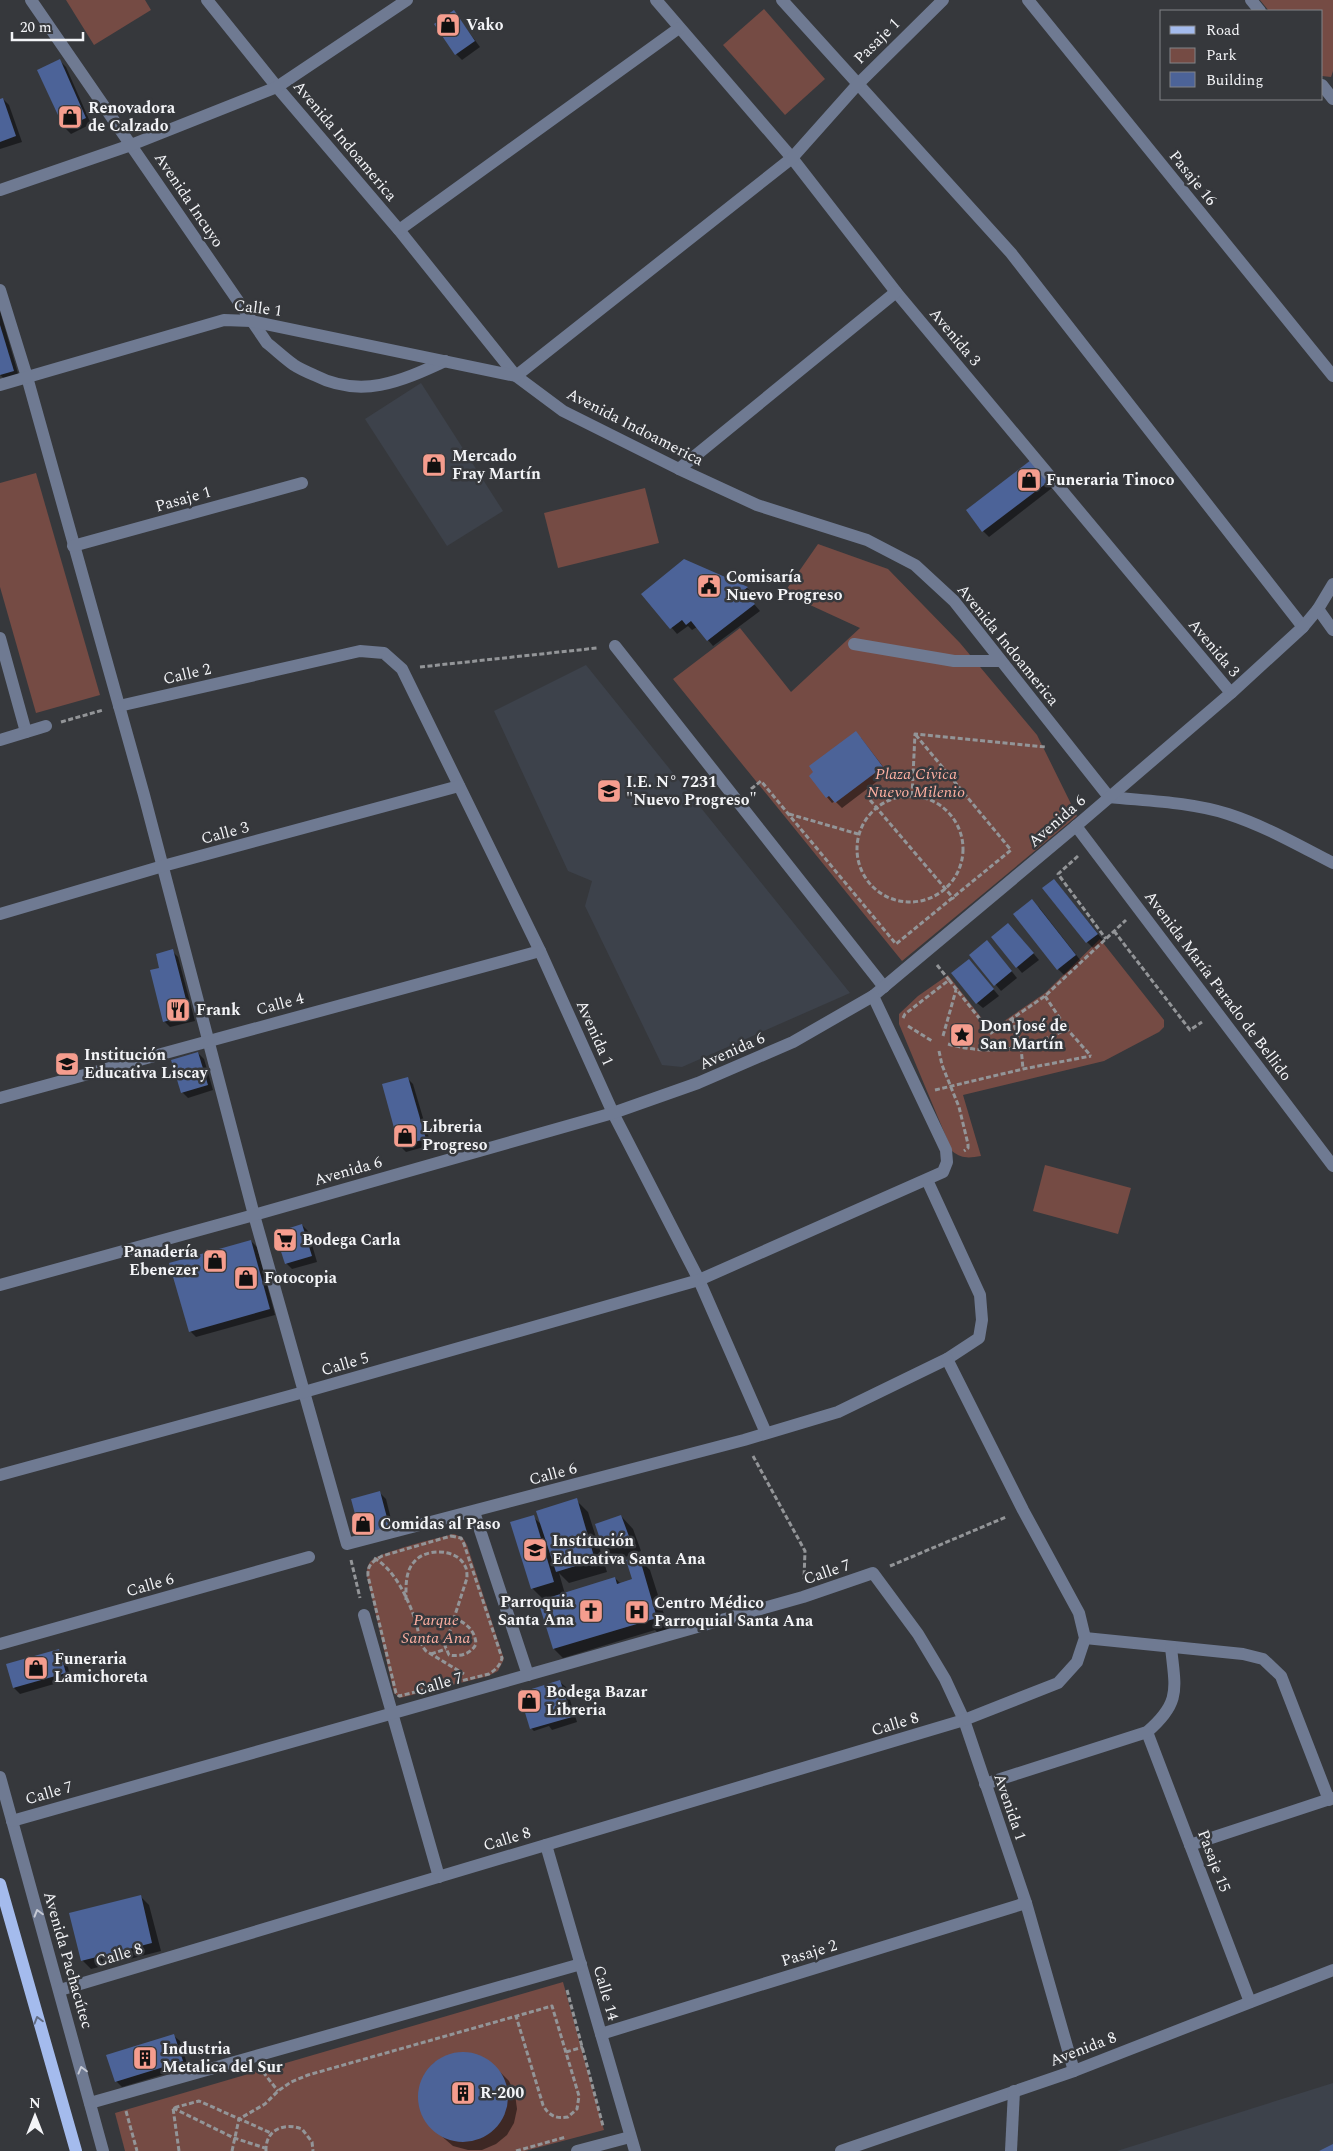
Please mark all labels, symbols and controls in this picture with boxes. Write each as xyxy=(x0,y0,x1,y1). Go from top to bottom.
scale bar xyxy=(12,10,84,42)
legend xyxy=(1160,10,1323,100)
shop icon: Vako xyxy=(435,12,461,38)
street label: Pasaje 1 xyxy=(848,12,906,70)
place label: Vako xyxy=(466,13,504,37)
text: 20 m xyxy=(20,16,52,39)
text: Road xyxy=(1206,19,1240,42)
text: Park xyxy=(1206,44,1237,67)
text: Building xyxy=(1206,69,1263,92)
street label: Avenida Indoamerica xyxy=(287,75,403,207)
place label: Renovadora de Calzado xyxy=(88,96,176,138)
shop icon: Renovadora de Calzado xyxy=(57,104,83,130)
street label: Pasaje 16 xyxy=(1163,145,1223,211)
street label: Avenida Incuyo xyxy=(148,148,230,252)
street label: Calle 1 xyxy=(232,293,284,323)
street label: Avenida 3 xyxy=(923,303,987,371)
street label: Avenida Indoamerica xyxy=(562,382,708,472)
place label: Mercado Fray Martín xyxy=(452,444,541,486)
shop icon: Mercado Fray Martín xyxy=(421,452,447,478)
shop icon: Funeraria Tinoco xyxy=(1016,467,1042,493)
place label: Funeraria Tinoco xyxy=(1046,468,1175,492)
street label: Pasaje 1 xyxy=(152,480,214,518)
place label: Comisaría Nuevo Progreso xyxy=(726,565,843,607)
public building icon: Comisaría Nuevo Progreso xyxy=(696,573,722,599)
street label: Avenida Indoamerica xyxy=(951,579,1065,711)
street label: Avenida 3 xyxy=(1182,614,1246,682)
street label: Calle 2 xyxy=(161,657,213,691)
park label: Plaza Cívica Nuevo Milenio xyxy=(867,762,965,804)
place label: I.E. N° 7231 "Nuevo Progreso" xyxy=(626,770,757,812)
school or university icon: I.E. N° 7231 "Nuevo Progreso" xyxy=(596,778,622,804)
street label: Avenida 6 xyxy=(1023,789,1091,853)
street label: Calle 3 xyxy=(198,815,252,851)
street label: Avenida María Parado de Bellido xyxy=(1138,886,1298,1086)
street label: Calle 4 xyxy=(253,986,307,1022)
street label: Avenida 1 xyxy=(570,996,620,1070)
restaurant icon: Frank xyxy=(165,997,191,1023)
place label: Frank xyxy=(196,998,241,1022)
place label: Don José de San Martín xyxy=(980,1014,1067,1056)
place icon: Don José de San Martín xyxy=(949,1022,975,1048)
street label: Avenida 6 xyxy=(695,1026,769,1076)
place label: Institución Educativa Liscay xyxy=(84,1043,209,1085)
school or university icon: Institución Educativa Liscay xyxy=(54,1051,80,1077)
place label: Libreria Progreso xyxy=(422,1115,488,1157)
shop icon: Libreria Progreso xyxy=(392,1123,418,1149)
street label: Avenida 6 xyxy=(311,1150,385,1192)
supermarket icon: Bodega Carla xyxy=(272,1227,298,1253)
place label: Bodega Carla xyxy=(302,1228,401,1252)
place label: Panadería Ebenezer xyxy=(123,1240,199,1282)
shop icon: Panadería Ebenezer xyxy=(202,1248,228,1274)
shop icon: Fotocopia xyxy=(233,1265,259,1291)
place label: Fotocopia xyxy=(264,1266,338,1290)
street label: Calle 5 xyxy=(318,1346,372,1382)
street label: Calle 6 xyxy=(526,1456,580,1492)
shop icon: Comidas al Paso xyxy=(350,1511,376,1537)
place label: Comidas al Paso xyxy=(380,1512,501,1536)
place label: Institución Educativa Santa Ana xyxy=(552,1529,706,1571)
school or university icon: Institución Educativa Santa Ana xyxy=(522,1537,548,1563)
street label: Calle 7 xyxy=(800,1553,854,1591)
street label: Calle 6 xyxy=(123,1567,177,1603)
place label: Parroquia Santa Ana xyxy=(498,1590,575,1632)
place label: Centro Médico Parroquial Santa Ana xyxy=(654,1591,814,1633)
church icon: Parroquia Santa Ana xyxy=(578,1598,604,1624)
hospital icon: Centro Médico Parroquial Santa Ana xyxy=(624,1599,650,1625)
park label: Parque Santa Ana xyxy=(402,1608,470,1650)
place label: Funeraria Lamichoreta xyxy=(54,1647,149,1689)
shop icon: Funeraria Lamichoreta xyxy=(23,1655,49,1681)
street label: Calle 7 xyxy=(412,1666,466,1702)
place label: Bodega Bazar Libreria xyxy=(546,1680,648,1722)
shop icon: Bodega Bazar Libreria xyxy=(516,1688,542,1714)
street label: Calle 8 xyxy=(868,1705,922,1743)
street label: Avenida 1 xyxy=(987,1770,1033,1844)
street label: Calle 7 xyxy=(22,1775,76,1811)
street label: Calle 8 xyxy=(480,1820,534,1858)
street label: Pasaje 15 xyxy=(1191,1826,1237,1896)
street label: Avenida Pachacútec xyxy=(37,1888,99,2032)
one-way arrow xyxy=(34,1910,44,1918)
street label: Pasaje 2 xyxy=(778,1933,840,1973)
street label: Calle 8 xyxy=(92,1936,146,1974)
street label: Calle 14 xyxy=(587,1963,625,2023)
one-way arrow xyxy=(33,2017,43,2025)
street label: Avenida 8 xyxy=(1046,2025,1120,2073)
place label: Industria Metalica del Sur xyxy=(162,2037,283,2079)
building icon: Industria Metalica del Sur xyxy=(132,2045,158,2071)
one-way arrow xyxy=(77,2066,87,2075)
building icon: R-200 xyxy=(450,2080,476,2106)
place label: R-200 xyxy=(480,2081,524,2105)
north arrow xyxy=(10,2091,60,2141)
text: N xyxy=(29,2093,41,2114)

